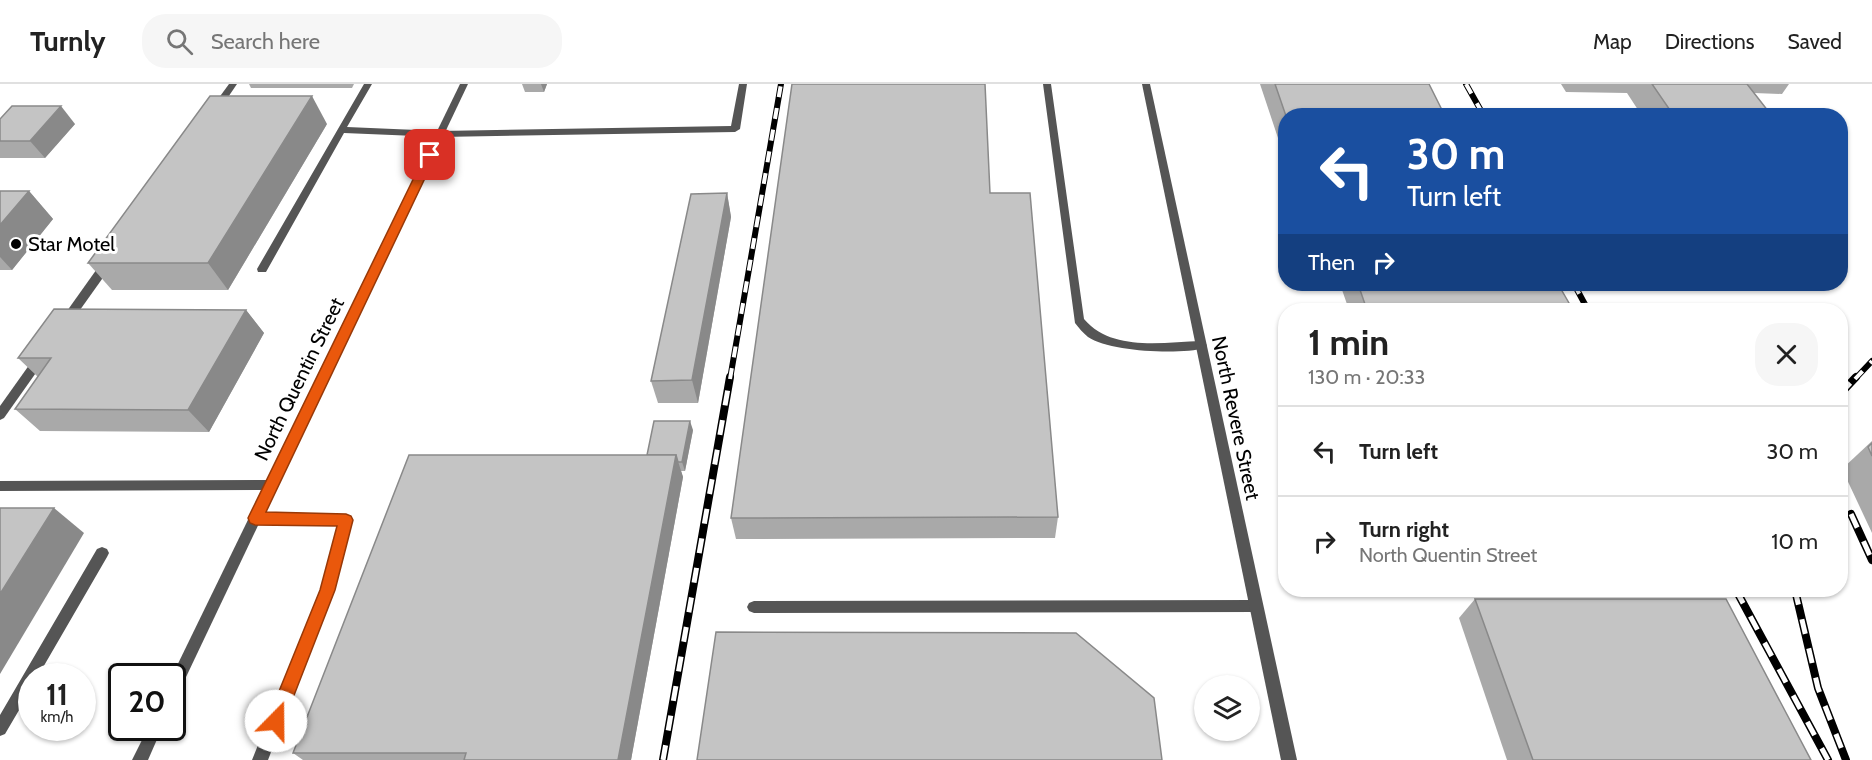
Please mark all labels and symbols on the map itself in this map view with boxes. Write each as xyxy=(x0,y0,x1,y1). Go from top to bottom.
pin xyxy=(404,129,455,180)
place label: Star Motel xyxy=(28,232,115,256)
marker: Star Motel xyxy=(9,237,23,251)
street label: North Quentin Street xyxy=(249,293,349,464)
street label: North Revere Street xyxy=(1207,334,1265,502)
speed limit sign: 20 xyxy=(108,663,186,741)
position arrow xyxy=(244,689,308,753)

